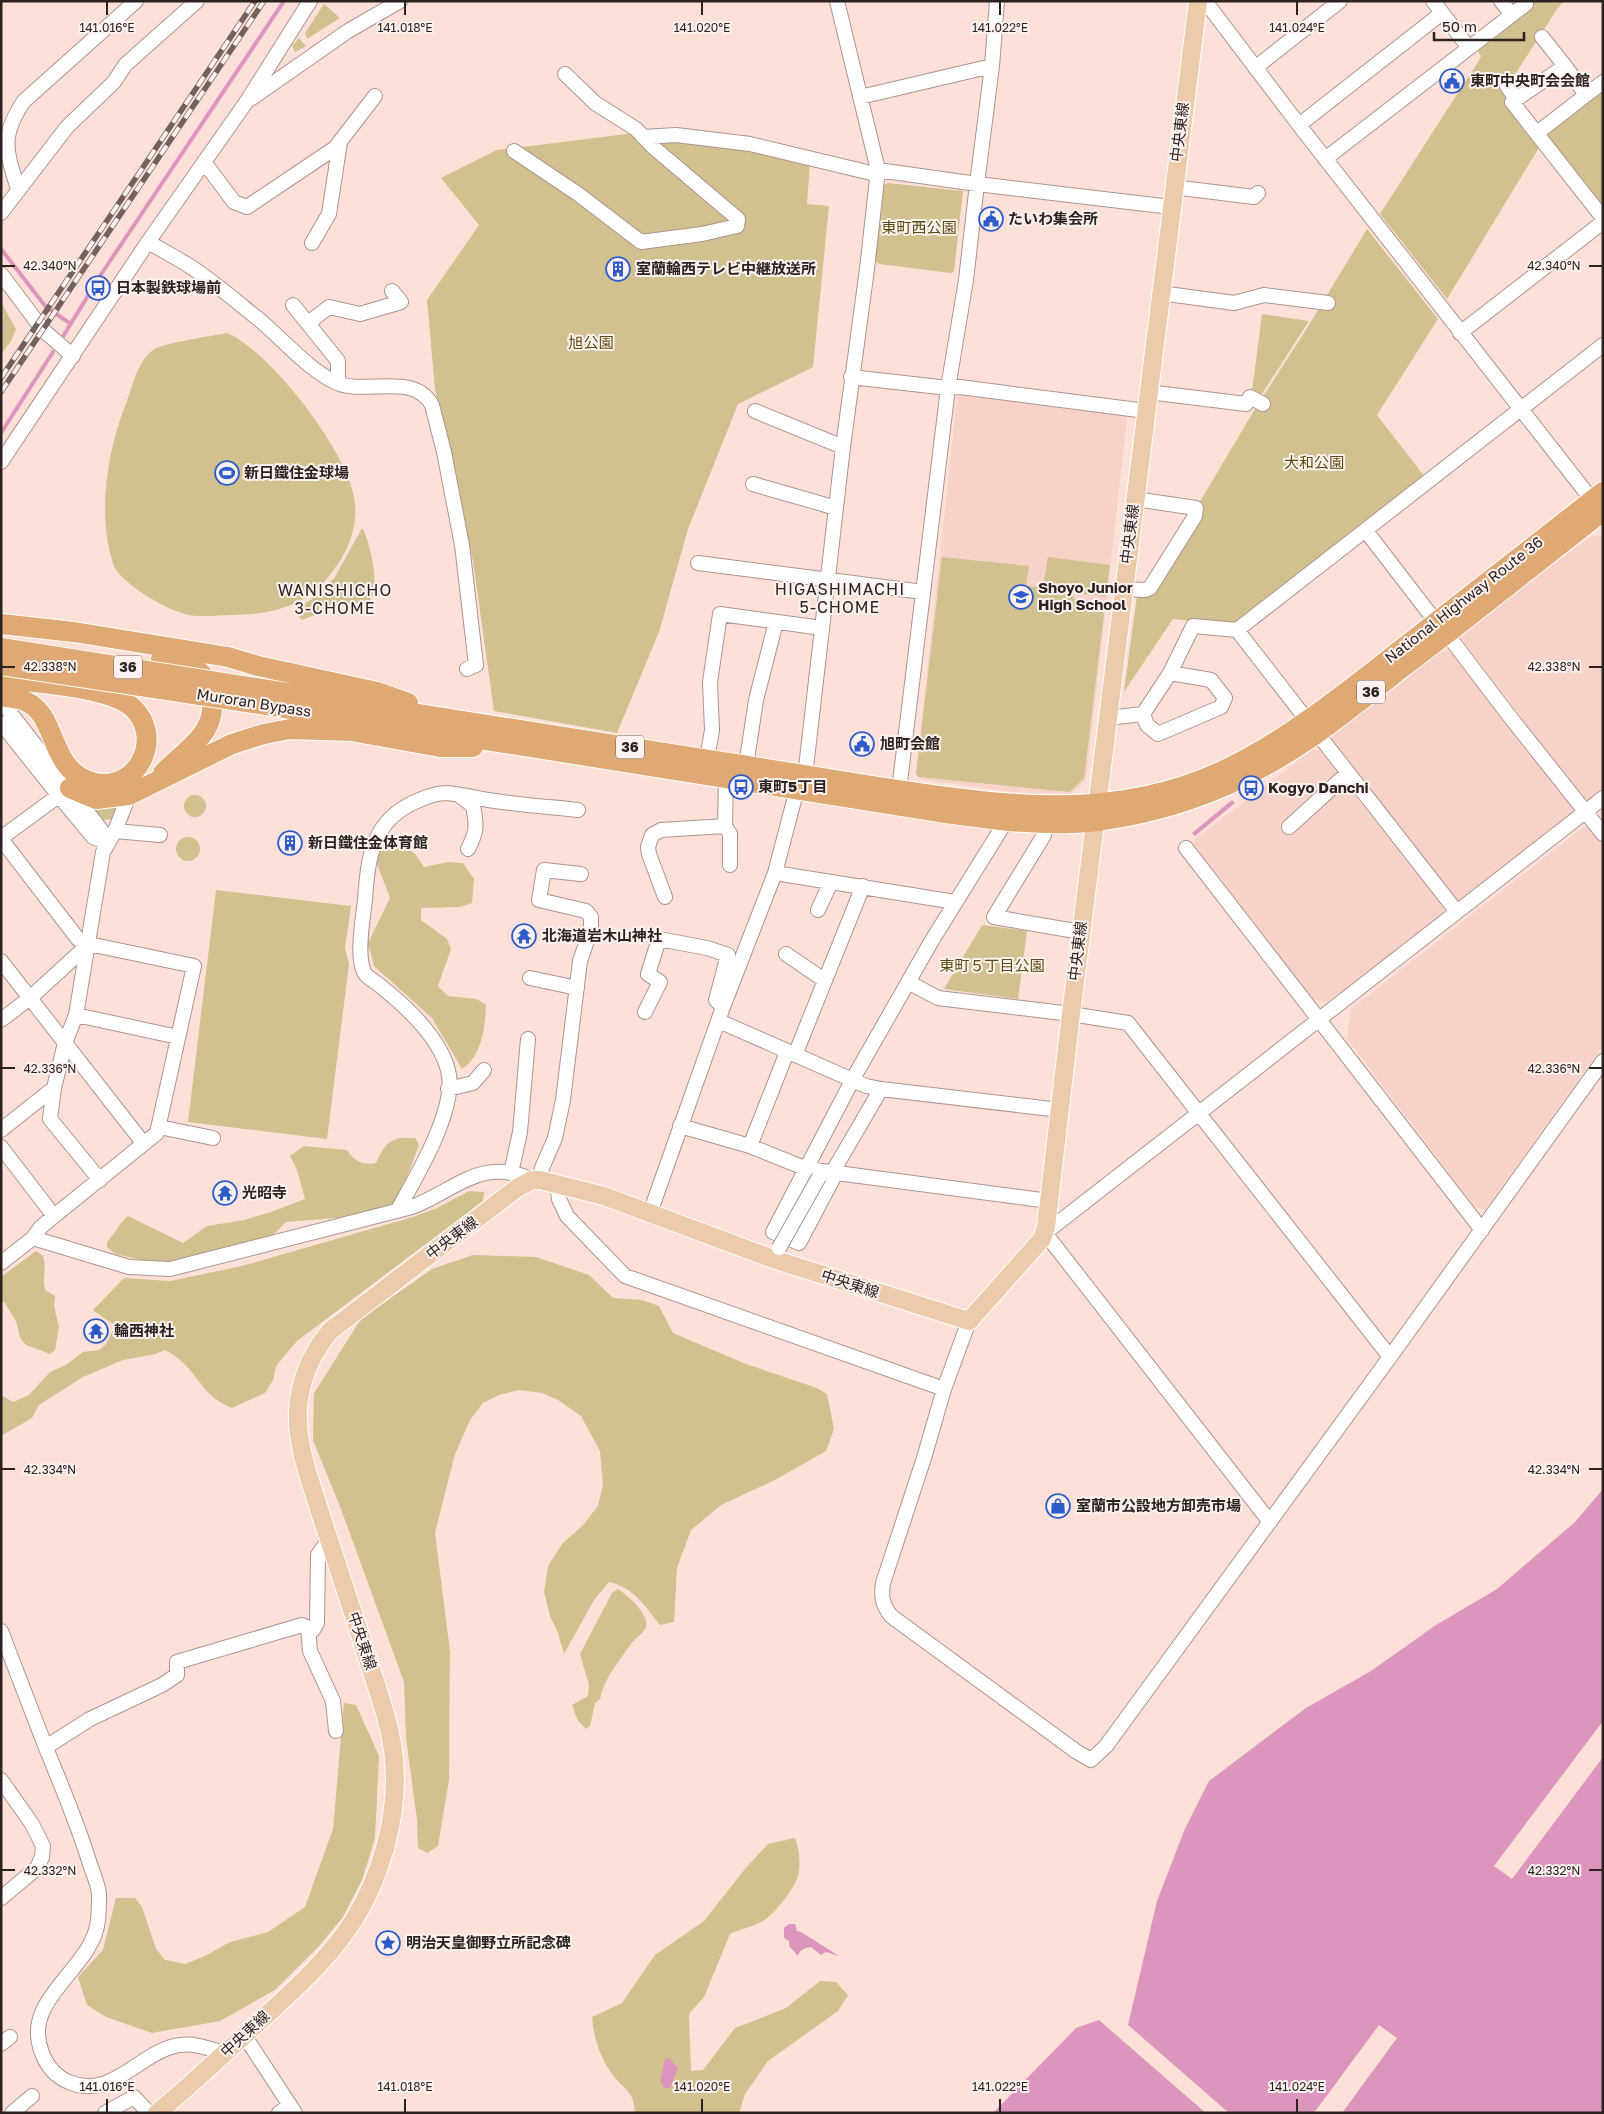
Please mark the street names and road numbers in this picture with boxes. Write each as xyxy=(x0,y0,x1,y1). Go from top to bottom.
street label: 中央東線 xyxy=(1166,101,1192,163)
street label: 中央東線 xyxy=(1116,503,1142,565)
street label: National Highway Route 36 xyxy=(1381,532,1546,666)
road number: 36 xyxy=(114,656,142,679)
road number: 36 xyxy=(1357,680,1385,704)
street label: Muroran Bypass xyxy=(196,684,313,720)
road number: 36 xyxy=(616,736,644,759)
street label: 中央東線 xyxy=(1064,920,1090,982)
street label: 中央東線 xyxy=(422,1212,481,1262)
street label: 中央東線 xyxy=(819,1265,882,1301)
street label: 中央東線 xyxy=(345,1609,381,1672)
street label: 中央東線 xyxy=(216,2006,272,2060)

